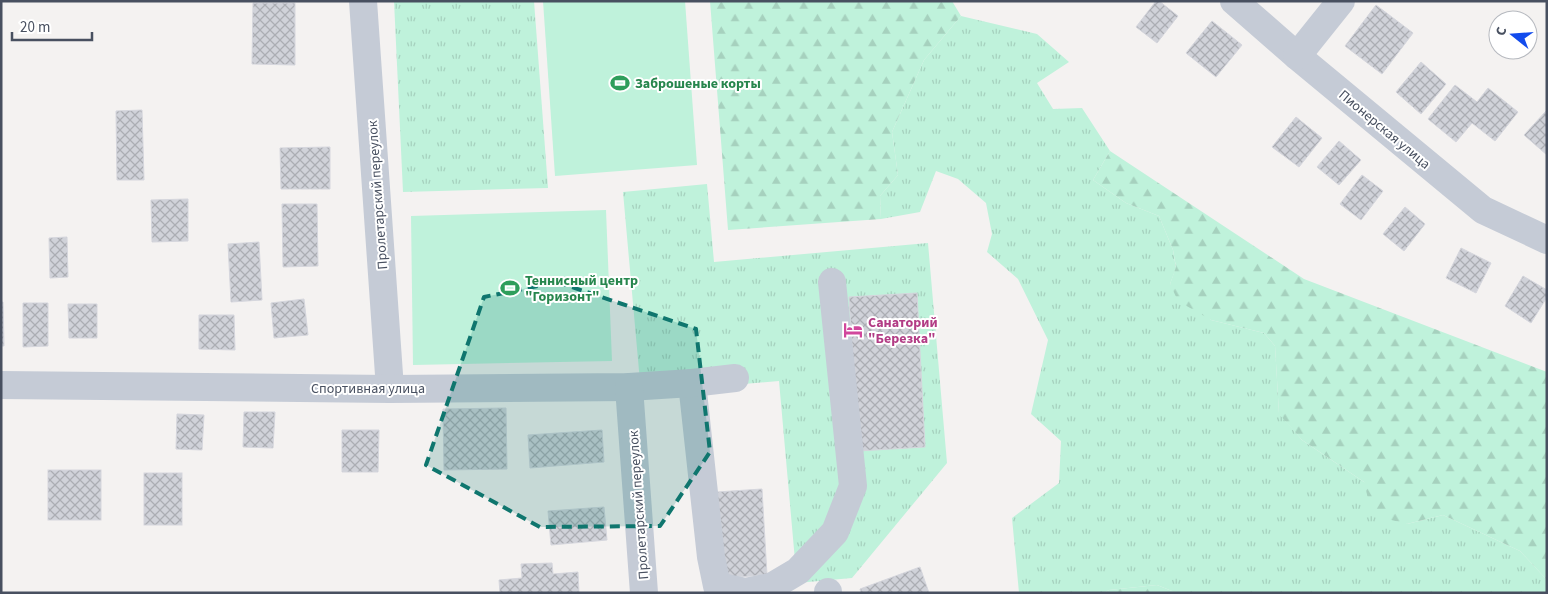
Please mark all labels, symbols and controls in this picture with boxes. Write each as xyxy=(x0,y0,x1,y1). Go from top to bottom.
scale bar xyxy=(12,10,92,42)
north arrow xyxy=(1488,10,1538,60)
text: 20 m xyxy=(20,17,50,38)
text: С xyxy=(1491,25,1512,38)
sports icon: Заброшеные корты xyxy=(609,72,631,94)
place label: Заброшеные корты xyxy=(635,74,761,94)
street label: Пионерская улица xyxy=(1334,85,1434,174)
street label: Пролетарский переулок xyxy=(363,120,393,270)
place label: Теннисный центр "Горизонт" xyxy=(525,271,638,307)
sports icon: Теннисный центр "Горизонт" xyxy=(499,277,521,299)
place label: Санаторий "Березка" xyxy=(868,313,938,349)
hotel icon: Санаторий "Березка" xyxy=(842,319,864,341)
street label: Спортивная улица xyxy=(311,379,425,399)
street label: Пролетарский переулок xyxy=(624,430,654,580)

